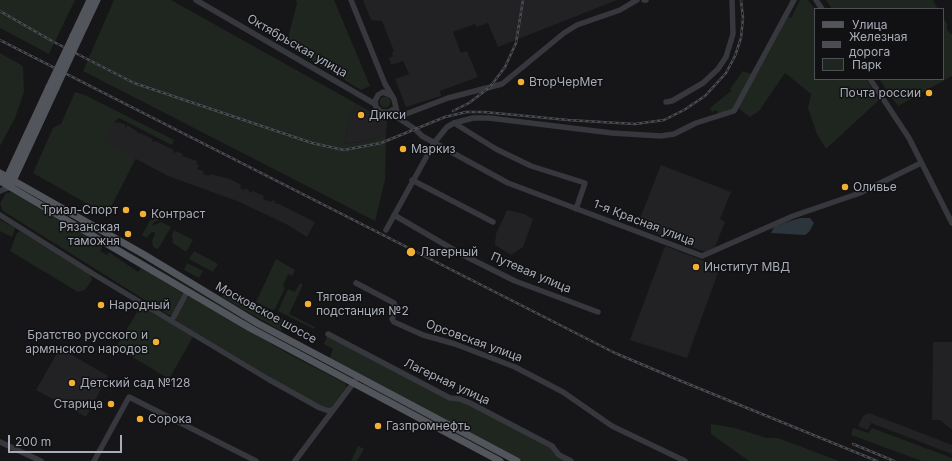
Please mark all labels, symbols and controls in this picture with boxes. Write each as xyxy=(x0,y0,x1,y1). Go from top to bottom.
legend xyxy=(814,8,944,80)
street label: Октябрьская улица xyxy=(244,11,350,81)
text: Улица xyxy=(852,17,887,32)
text: Железная дорога xyxy=(849,29,907,59)
text: Парк xyxy=(852,57,882,72)
place label: ВторЧерМет xyxy=(529,75,603,89)
marker: ВторЧерМет xyxy=(516,77,526,87)
place label: Почта россии xyxy=(840,86,921,100)
marker: Почта россии xyxy=(924,88,934,98)
place label: Дикси xyxy=(369,108,406,122)
marker: Дикси xyxy=(356,110,366,120)
place label: Маркиз xyxy=(411,142,455,156)
marker: Маркиз xyxy=(398,144,408,154)
place label: Оливье xyxy=(853,180,897,194)
marker: Оливье xyxy=(840,182,850,192)
street label: 1-я Красная улица xyxy=(591,197,697,249)
place label: Триал-Спорт xyxy=(41,203,118,217)
marker: Триал-Спорт xyxy=(121,205,131,215)
place label: Контраст xyxy=(151,207,205,221)
marker: Контраст xyxy=(138,209,148,219)
place label: Рязанская таможня xyxy=(59,220,120,248)
marker: Рязанская таможня xyxy=(123,229,133,239)
place label: Лагерный xyxy=(420,245,478,259)
marker: Лагерный xyxy=(405,246,417,258)
street label: Путевая улица xyxy=(489,250,573,296)
place label: Институт МВД xyxy=(704,260,790,274)
marker: Институт МВД xyxy=(691,262,701,272)
street label: Московское шоссе xyxy=(213,279,319,347)
place label: Тяговая подстанция №2 xyxy=(316,290,409,318)
place label: Народный xyxy=(109,298,170,312)
marker: Тяговая подстанция №2 xyxy=(303,299,313,309)
marker: Народный xyxy=(96,300,106,310)
street label: Орсовская улица xyxy=(424,317,524,365)
place label: Братство русского и армянского народов xyxy=(25,328,148,356)
marker: Братство русского и армянского народов xyxy=(151,337,161,347)
street label: Лагерная улица xyxy=(402,356,492,408)
place label: Детский сад №128 xyxy=(80,376,190,390)
marker: Детский сад №128 xyxy=(67,378,77,388)
place label: Старица xyxy=(54,397,103,411)
marker: Старица xyxy=(106,399,116,409)
place label: Сорока xyxy=(148,412,192,426)
marker: Сорока xyxy=(135,414,145,424)
place label: Газпромнефть xyxy=(386,419,470,433)
marker: Газпромнефть xyxy=(373,421,383,431)
scale bar xyxy=(10,427,124,453)
text: 200 m xyxy=(15,434,51,449)

